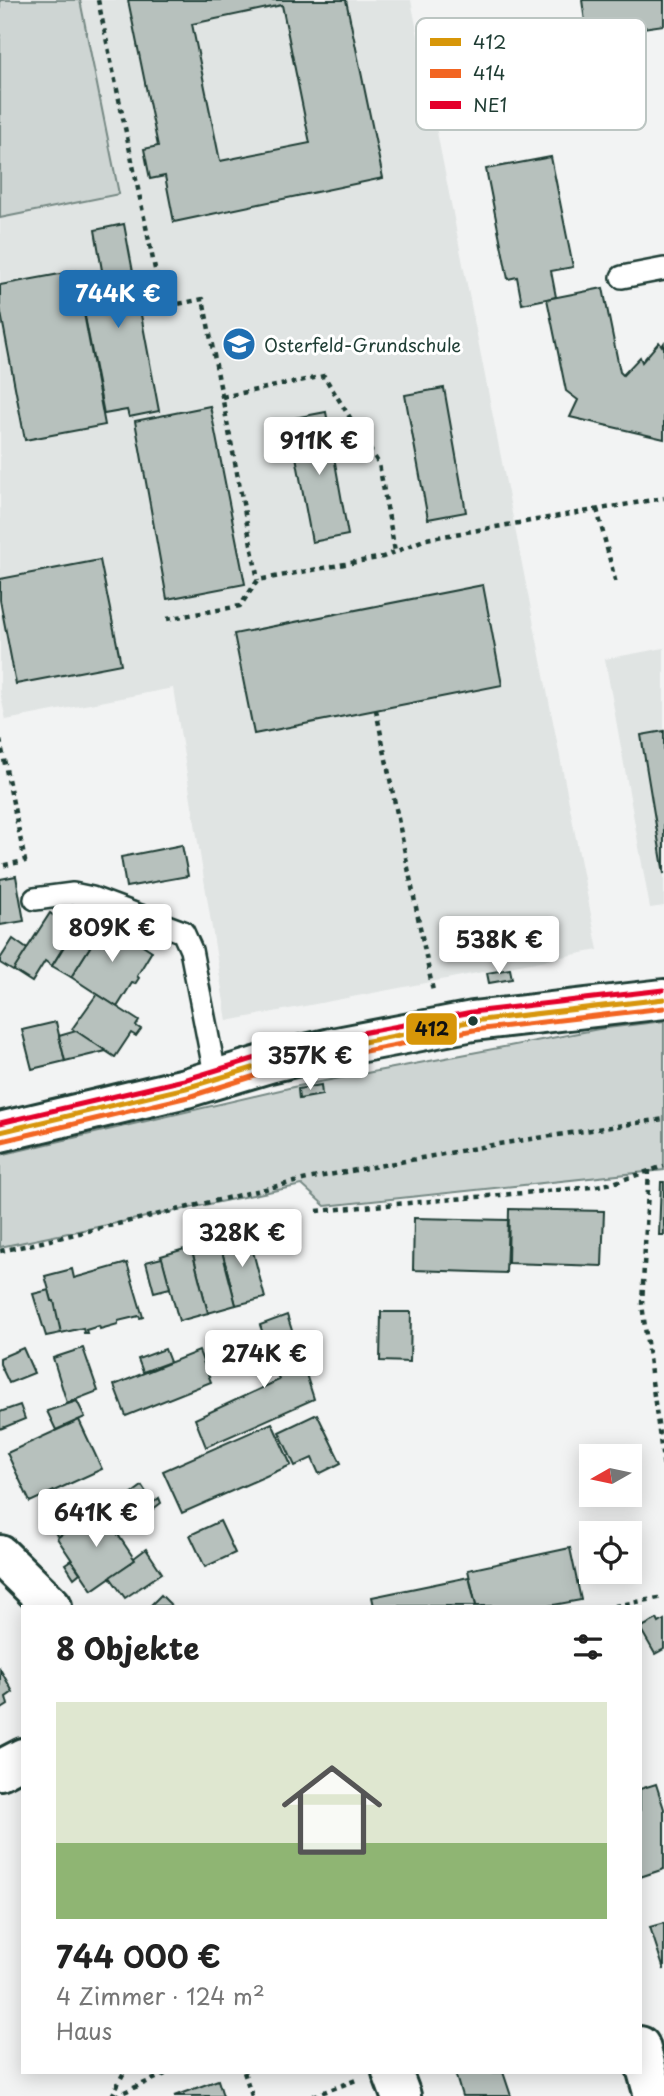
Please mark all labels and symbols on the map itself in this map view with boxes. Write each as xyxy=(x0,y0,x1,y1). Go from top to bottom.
legend xyxy=(416,18,646,130)
text: 412 xyxy=(473,27,506,55)
text: 414 xyxy=(473,58,506,86)
text: NE1 xyxy=(473,90,507,118)
pin: 744K € xyxy=(61,270,175,330)
school or university icon: Osterfeld-Grundschule xyxy=(220,325,258,363)
place label: Osterfeld-Grundschule xyxy=(264,331,461,358)
pin: 911K € xyxy=(262,418,376,477)
pin: 809K € xyxy=(55,904,169,964)
pin: 538K € xyxy=(442,916,556,976)
line badge: 412 xyxy=(405,1012,458,1046)
text: 412 xyxy=(415,1014,449,1042)
unlabelled marker xyxy=(466,1014,480,1028)
pin: 357K € xyxy=(253,1032,367,1092)
pin: 328K € xyxy=(185,1210,299,1269)
pin: 274K € xyxy=(207,1330,321,1390)
north arrow xyxy=(579,1444,642,1507)
pin: 641K € xyxy=(39,1490,153,1549)

